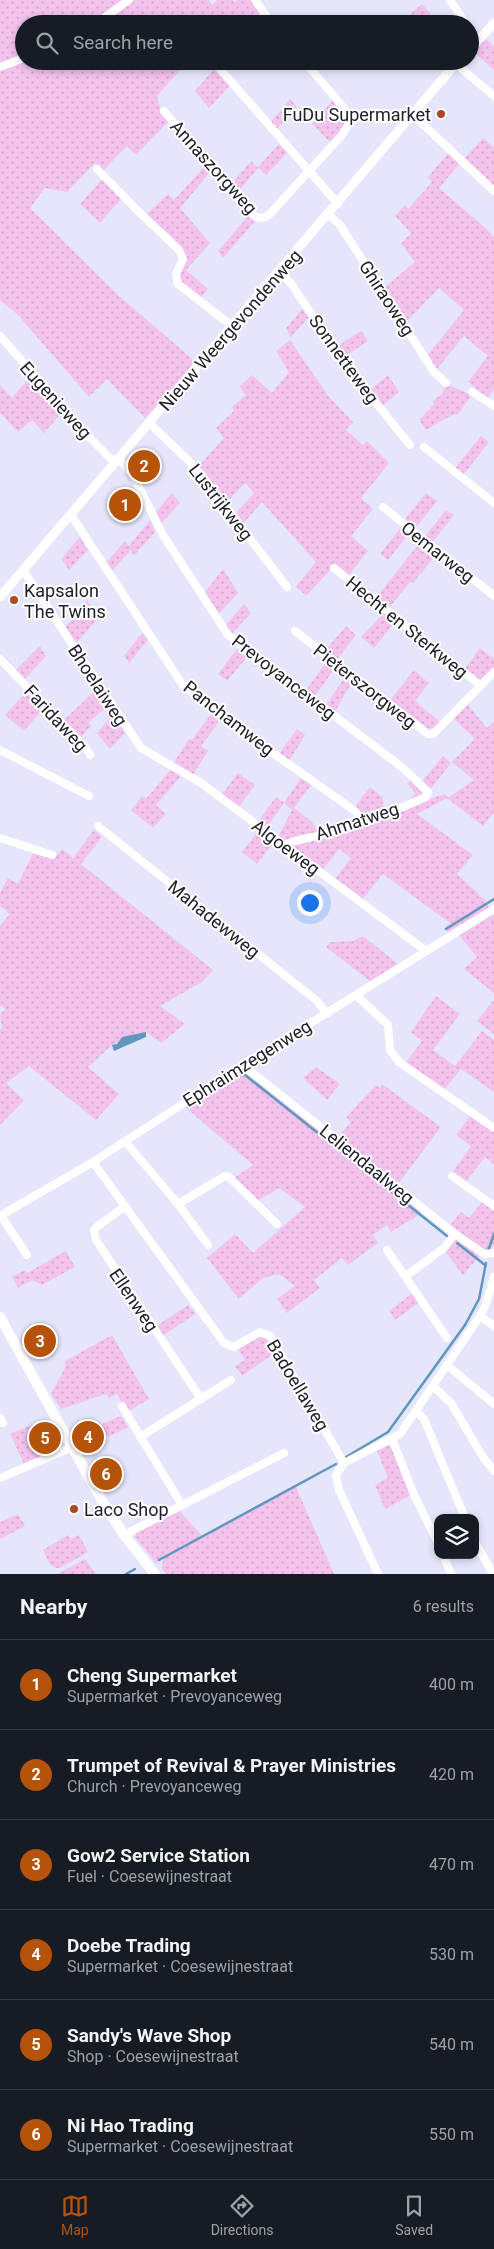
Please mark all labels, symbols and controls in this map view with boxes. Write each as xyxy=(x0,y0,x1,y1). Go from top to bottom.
search box xyxy=(15,15,479,70)
icon: search xyxy=(33,29,61,57)
text: Search here xyxy=(73,31,173,54)
place label: FuDu Supermarket xyxy=(283,104,431,125)
marker: FuDu Supermarket xyxy=(435,108,447,120)
street label: Annaszorgweg xyxy=(166,116,262,218)
street label: Nieuw Weergevondenweg xyxy=(154,245,306,415)
street label: Ghiraoweg xyxy=(355,256,419,340)
street label: Sonnetteweg xyxy=(305,310,383,408)
street label: Eugenieweg xyxy=(16,357,96,443)
pin: 2 xyxy=(128,447,160,485)
street label: Lustrijkweg xyxy=(185,459,257,545)
pin: 1 xyxy=(109,486,141,524)
street label: Oemarweg xyxy=(397,517,479,587)
street label: Hecht en Sterkweg xyxy=(342,571,472,683)
place label: Kapsalon The Twins xyxy=(24,580,106,622)
marker: Kapsalon The Twins xyxy=(8,594,20,606)
street label: Prevoyanceweg xyxy=(228,630,340,724)
street label: Pieterszorgweg xyxy=(310,639,420,733)
street label: Bhoelaiweg xyxy=(64,640,132,730)
street label: Panchamweg xyxy=(180,676,278,760)
street label: Faridaweg xyxy=(20,680,92,756)
street label: Ahmatweg xyxy=(313,798,401,844)
street label: Algoeweg xyxy=(248,815,324,879)
street label: Mahadewweg xyxy=(164,876,264,962)
your location xyxy=(297,890,323,916)
street label: Ephraimzegenweg xyxy=(179,1015,315,1111)
street label: Leliendaalweg xyxy=(316,1120,418,1208)
street label: Ellenweg xyxy=(105,1264,163,1336)
pin: 3 xyxy=(24,1322,56,1360)
street label: Badoellaweg xyxy=(263,1336,333,1434)
pin: 4 xyxy=(72,1418,104,1456)
pin: 5 xyxy=(29,1419,61,1457)
pin: 6 xyxy=(90,1455,122,1493)
place label: Laco Shop xyxy=(84,1499,169,1520)
marker: Laco Shop xyxy=(68,1503,80,1515)
map controls xyxy=(434,1514,479,1559)
button: layers xyxy=(434,1514,479,1559)
text: Nearby xyxy=(20,1595,87,1619)
text: 6 results xyxy=(413,1597,474,1616)
text: Cheng Supermarket xyxy=(67,1664,237,1687)
text: 1 xyxy=(31,1675,41,1694)
text: 400 m xyxy=(429,1675,474,1694)
text: Supermarket · Prevoyanceweg xyxy=(67,1687,282,1706)
text: Trumpet of Revival & Prayer Ministries xyxy=(67,1754,396,1777)
text: 2 xyxy=(31,1765,41,1784)
text: 420 m xyxy=(429,1765,474,1784)
text: Church · Prevoyanceweg xyxy=(67,1777,241,1796)
text: Gow2 Service Station xyxy=(67,1844,250,1867)
text: 3 xyxy=(31,1855,41,1874)
text: 470 m xyxy=(429,1855,474,1874)
text: Fuel · Coesewijnestraat xyxy=(67,1867,232,1886)
text: Doebe Trading xyxy=(67,1934,191,1957)
text: 4 xyxy=(31,1945,41,1964)
text: 530 m xyxy=(429,1945,474,1964)
text: Supermarket · Coesewijnestraat xyxy=(67,1957,293,1976)
text: Sandy's Wave Shop xyxy=(67,2024,231,2047)
text: 5 xyxy=(31,2035,41,2054)
text: 540 m xyxy=(429,2035,474,2054)
text: Shop · Coesewijnestraat xyxy=(67,2047,239,2066)
text: Ni Hao Trading xyxy=(67,2114,194,2137)
text: 6 xyxy=(31,2125,41,2144)
text: 550 m xyxy=(429,2125,474,2144)
text: Supermarket · Coesewijnestraat xyxy=(67,2137,293,2156)
tab: Map xyxy=(61,2192,89,2238)
tab: Directions xyxy=(211,2192,274,2238)
tab: Saved xyxy=(395,2192,433,2238)

